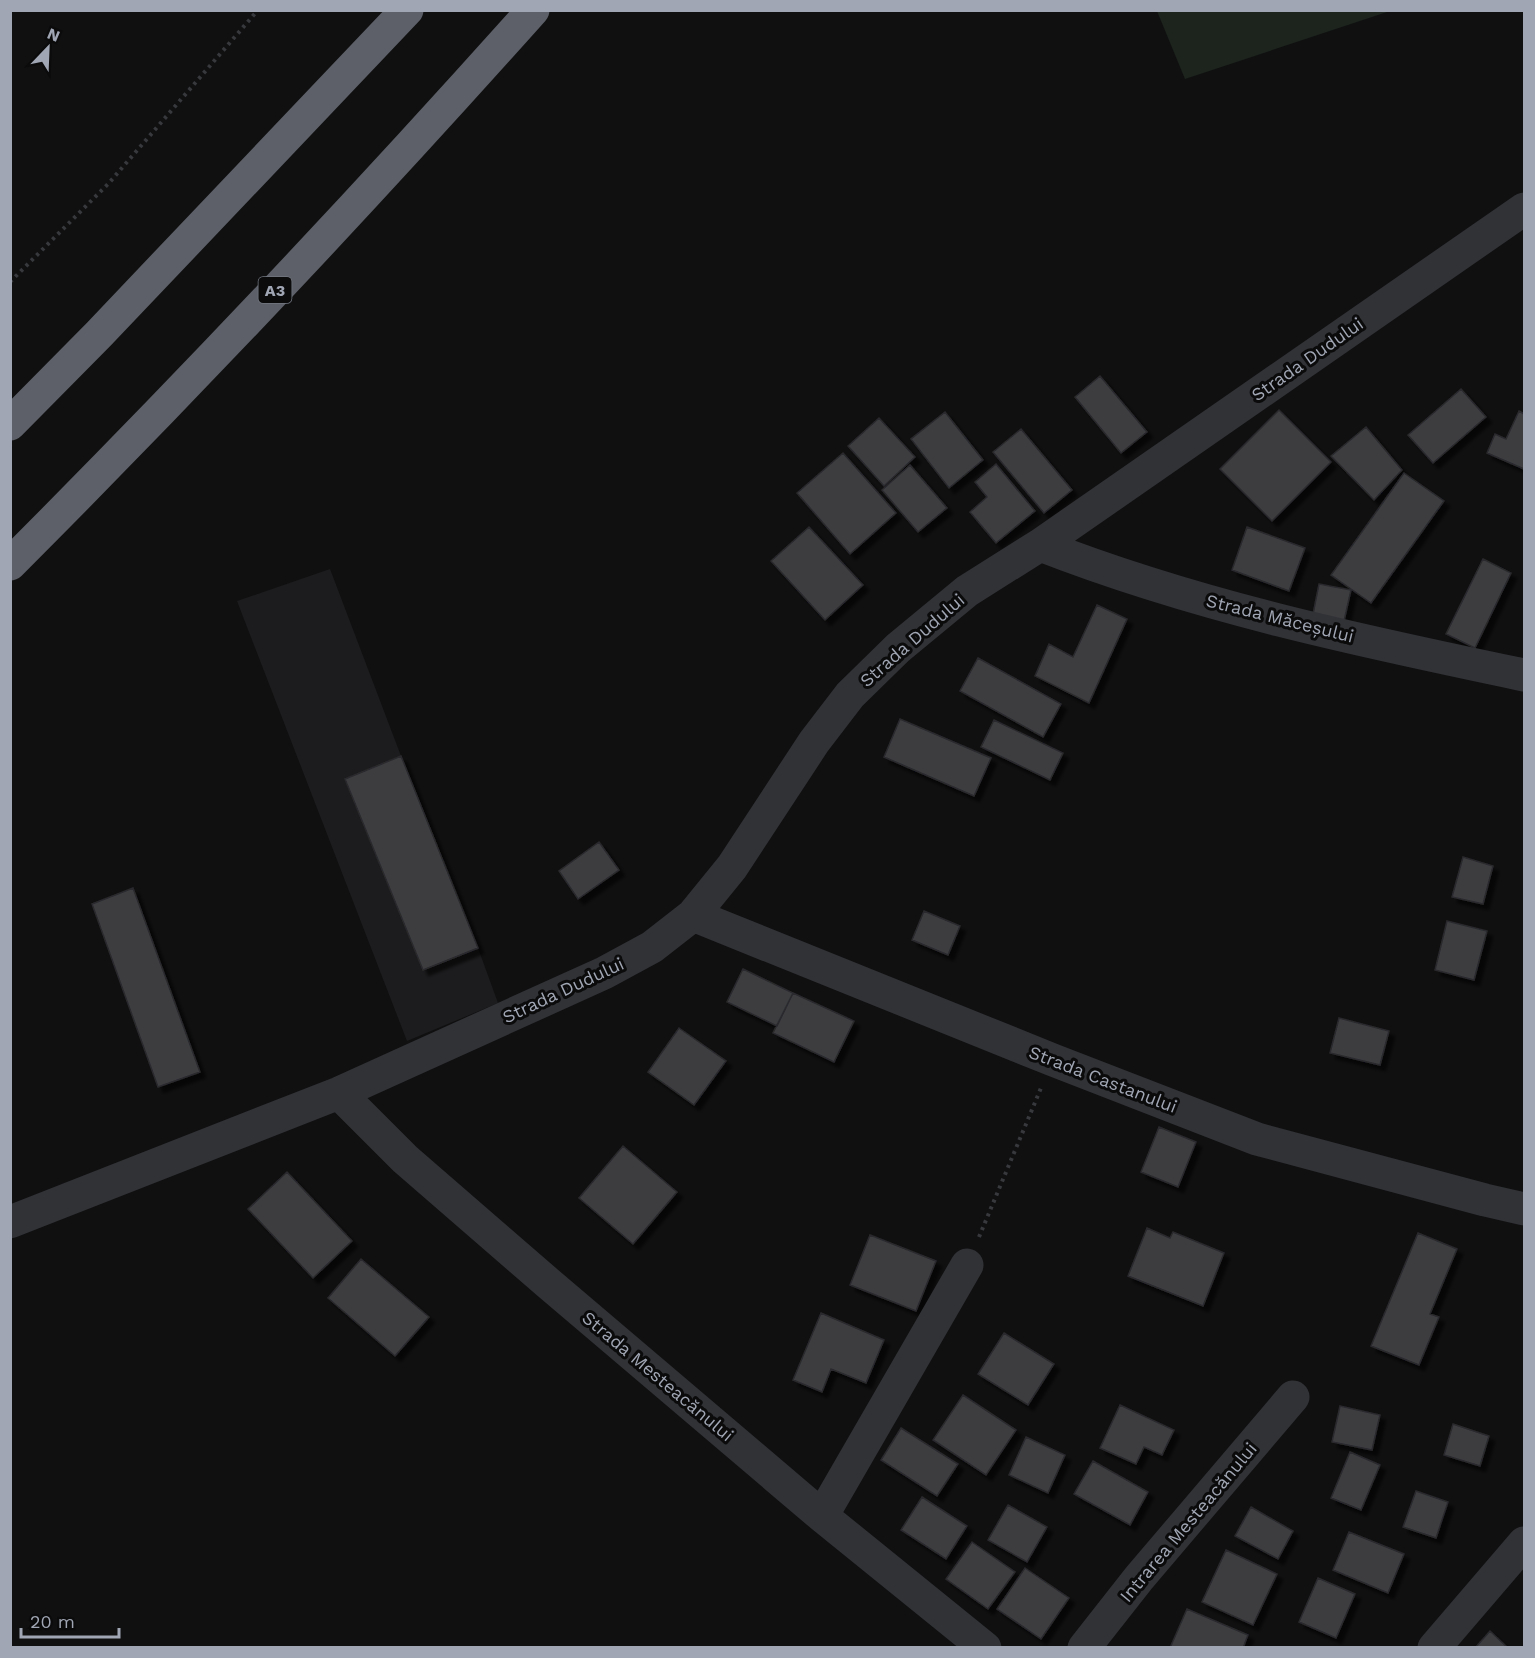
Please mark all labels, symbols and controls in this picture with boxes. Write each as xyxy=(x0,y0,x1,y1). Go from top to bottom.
north arrow xyxy=(18,18,78,78)
text: N xyxy=(44,24,63,46)
road number: A3 xyxy=(258,277,292,303)
street label: Strada Dudului xyxy=(1247,313,1367,405)
street label: Strada Dudului xyxy=(856,589,968,691)
street label: Strada Măceșului xyxy=(1204,589,1356,647)
street label: Strada Dudului xyxy=(499,953,627,1027)
street label: Strada Castanului xyxy=(1026,1041,1180,1117)
street label: Strada Mesteacănului xyxy=(578,1307,738,1445)
street label: Intrarea Mesteacănului xyxy=(1115,1438,1261,1606)
scale bar xyxy=(21,1601,118,1639)
text: 20 m xyxy=(30,1611,75,1632)

